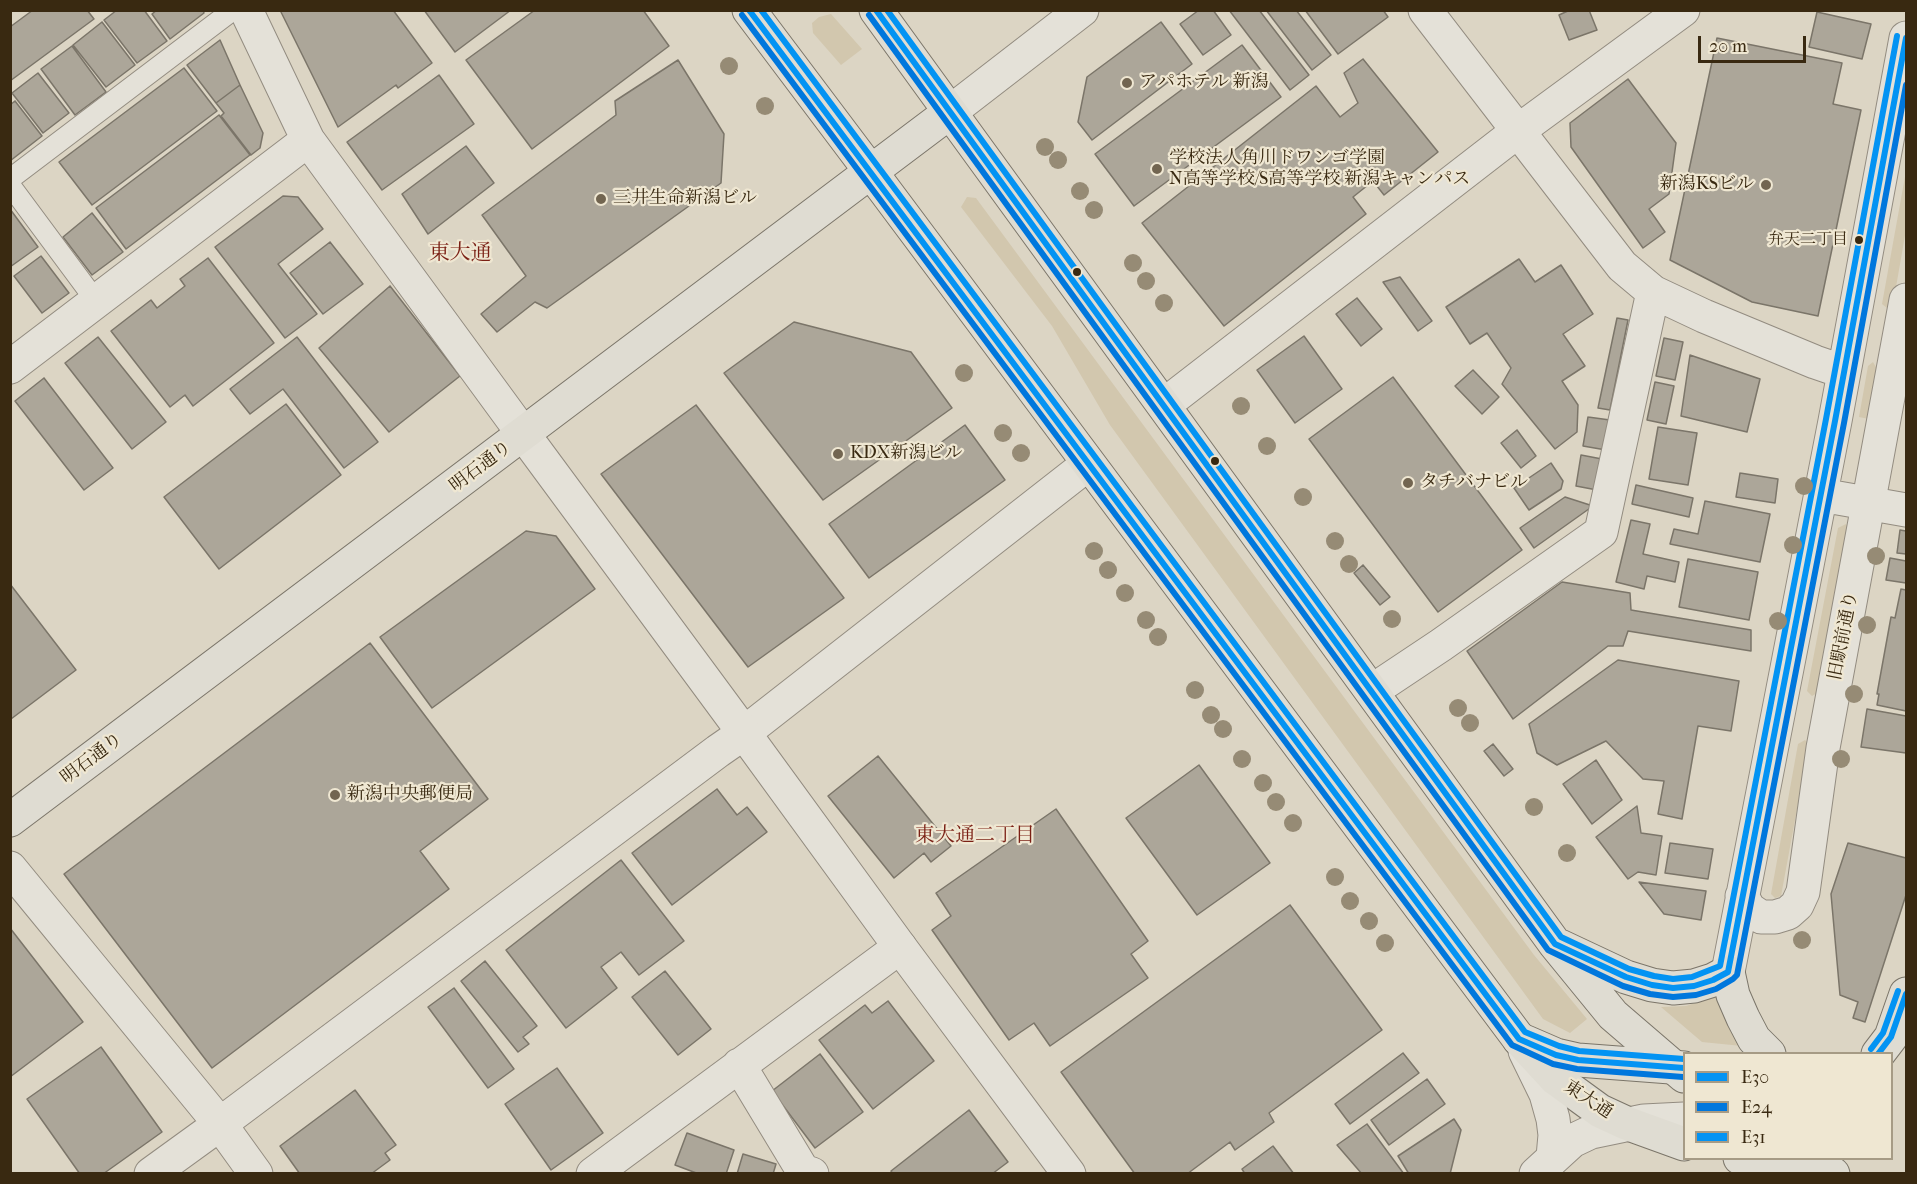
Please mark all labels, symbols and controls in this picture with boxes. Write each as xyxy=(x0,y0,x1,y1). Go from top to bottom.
scale bar xyxy=(1701,24,1809,62)
text: 20 m xyxy=(1709,36,1747,57)
place label: アパホテル 新潟 xyxy=(1139,72,1269,94)
marker: アパホテル 新潟 xyxy=(1120,76,1134,90)
place label: 学校法人角川ドワンゴ学園 N高等学校/S高等学校 新潟キャンパス xyxy=(1169,148,1470,190)
marker: 学校法人角川ドワンゴ学園 N高等学校/S高等学校 新潟キャンパス xyxy=(1150,162,1164,176)
place label: 新潟KSビル xyxy=(1660,174,1754,196)
marker: 新潟KSビル xyxy=(1759,178,1773,192)
place label: 三井生命新潟ビル xyxy=(613,188,757,210)
marker: 三井生命新潟ビル xyxy=(594,192,608,206)
place label: 弁天二丁目 xyxy=(1768,230,1848,250)
marker: 弁天二丁目 xyxy=(1853,234,1865,246)
district label: 東大通 xyxy=(429,241,491,267)
unlabelled marker xyxy=(1071,266,1083,278)
street label: 明石通り xyxy=(446,437,516,497)
place label: KDX新潟ビル xyxy=(850,443,962,465)
marker: KDX新潟ビル xyxy=(831,447,845,461)
unlabelled marker xyxy=(1209,455,1221,467)
place label: タチバナビル xyxy=(1420,472,1528,494)
marker: タチバナビル xyxy=(1401,476,1415,490)
street label: 旧駅前通り xyxy=(1825,590,1863,682)
street label: 明石通り xyxy=(57,729,127,789)
place label: 新潟中央郵便局 xyxy=(347,784,473,806)
marker: 新潟中央郵便局 xyxy=(328,788,342,802)
district label: 東大通二丁目 xyxy=(915,824,1035,848)
legend xyxy=(1683,1052,1893,1160)
text: E30 xyxy=(1741,1067,1769,1088)
street label: 東大通 xyxy=(1559,1076,1617,1124)
text: E24 xyxy=(1741,1097,1772,1118)
text: E31 xyxy=(1741,1127,1766,1148)

